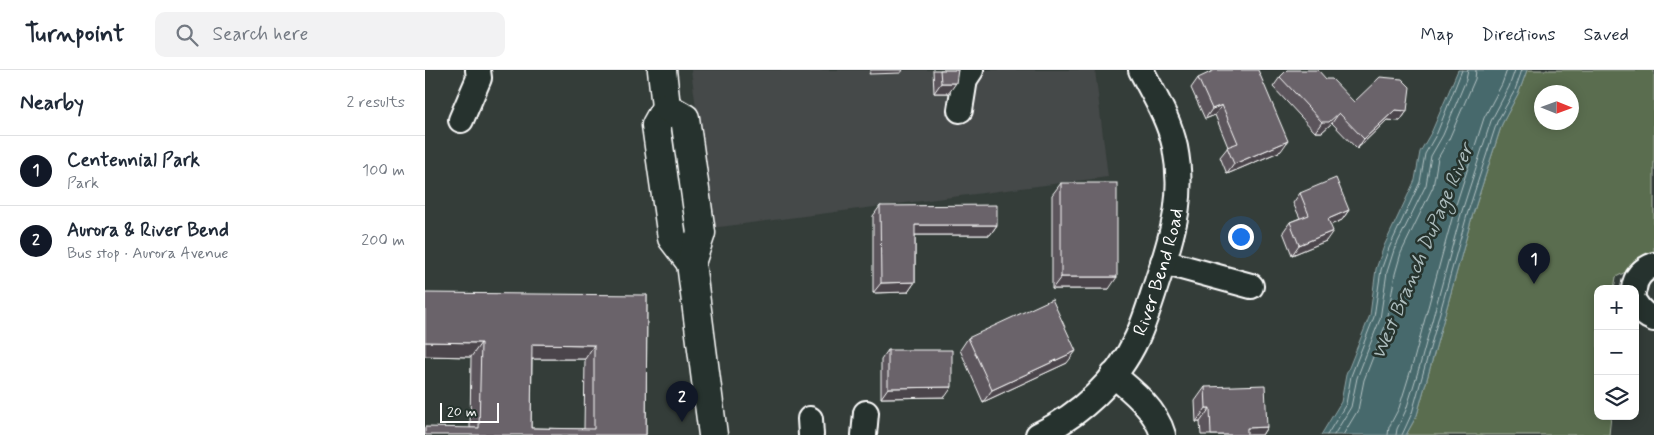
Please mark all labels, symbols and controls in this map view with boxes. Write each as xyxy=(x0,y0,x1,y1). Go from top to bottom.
search box xyxy=(155,12,505,57)
text: Turnpoint xyxy=(25,19,125,50)
icon: search xyxy=(173,21,201,49)
text: Search here xyxy=(213,22,308,47)
text: Map xyxy=(1421,23,1454,47)
text: Directions xyxy=(1482,23,1556,47)
text: Saved xyxy=(1584,23,1629,47)
north arrow xyxy=(1534,85,1579,130)
text: Nearby xyxy=(20,89,84,117)
text: 2 results xyxy=(347,92,405,113)
water label: West Branch DuPage River xyxy=(1365,138,1484,365)
text: Centennial Park xyxy=(67,148,200,173)
text: 1 xyxy=(32,160,40,181)
text: 100 m xyxy=(362,160,405,181)
text: Park xyxy=(67,173,99,194)
street label: River Bend Road xyxy=(1127,206,1189,339)
text: Aurora & River Bend xyxy=(67,218,229,243)
your location xyxy=(1228,224,1254,250)
text: 2 xyxy=(32,230,40,251)
text: 200 m xyxy=(361,230,405,251)
text: Bus stop · Aurora Avenue xyxy=(67,243,229,264)
pin: 1 xyxy=(1518,243,1550,284)
map controls xyxy=(1594,285,1639,420)
button: + xyxy=(1594,285,1639,330)
button: − xyxy=(1594,330,1639,375)
button: layers xyxy=(1594,375,1639,420)
pin: 2 xyxy=(666,381,698,422)
scale bar xyxy=(440,400,499,423)
text: 20 m xyxy=(447,403,477,421)

